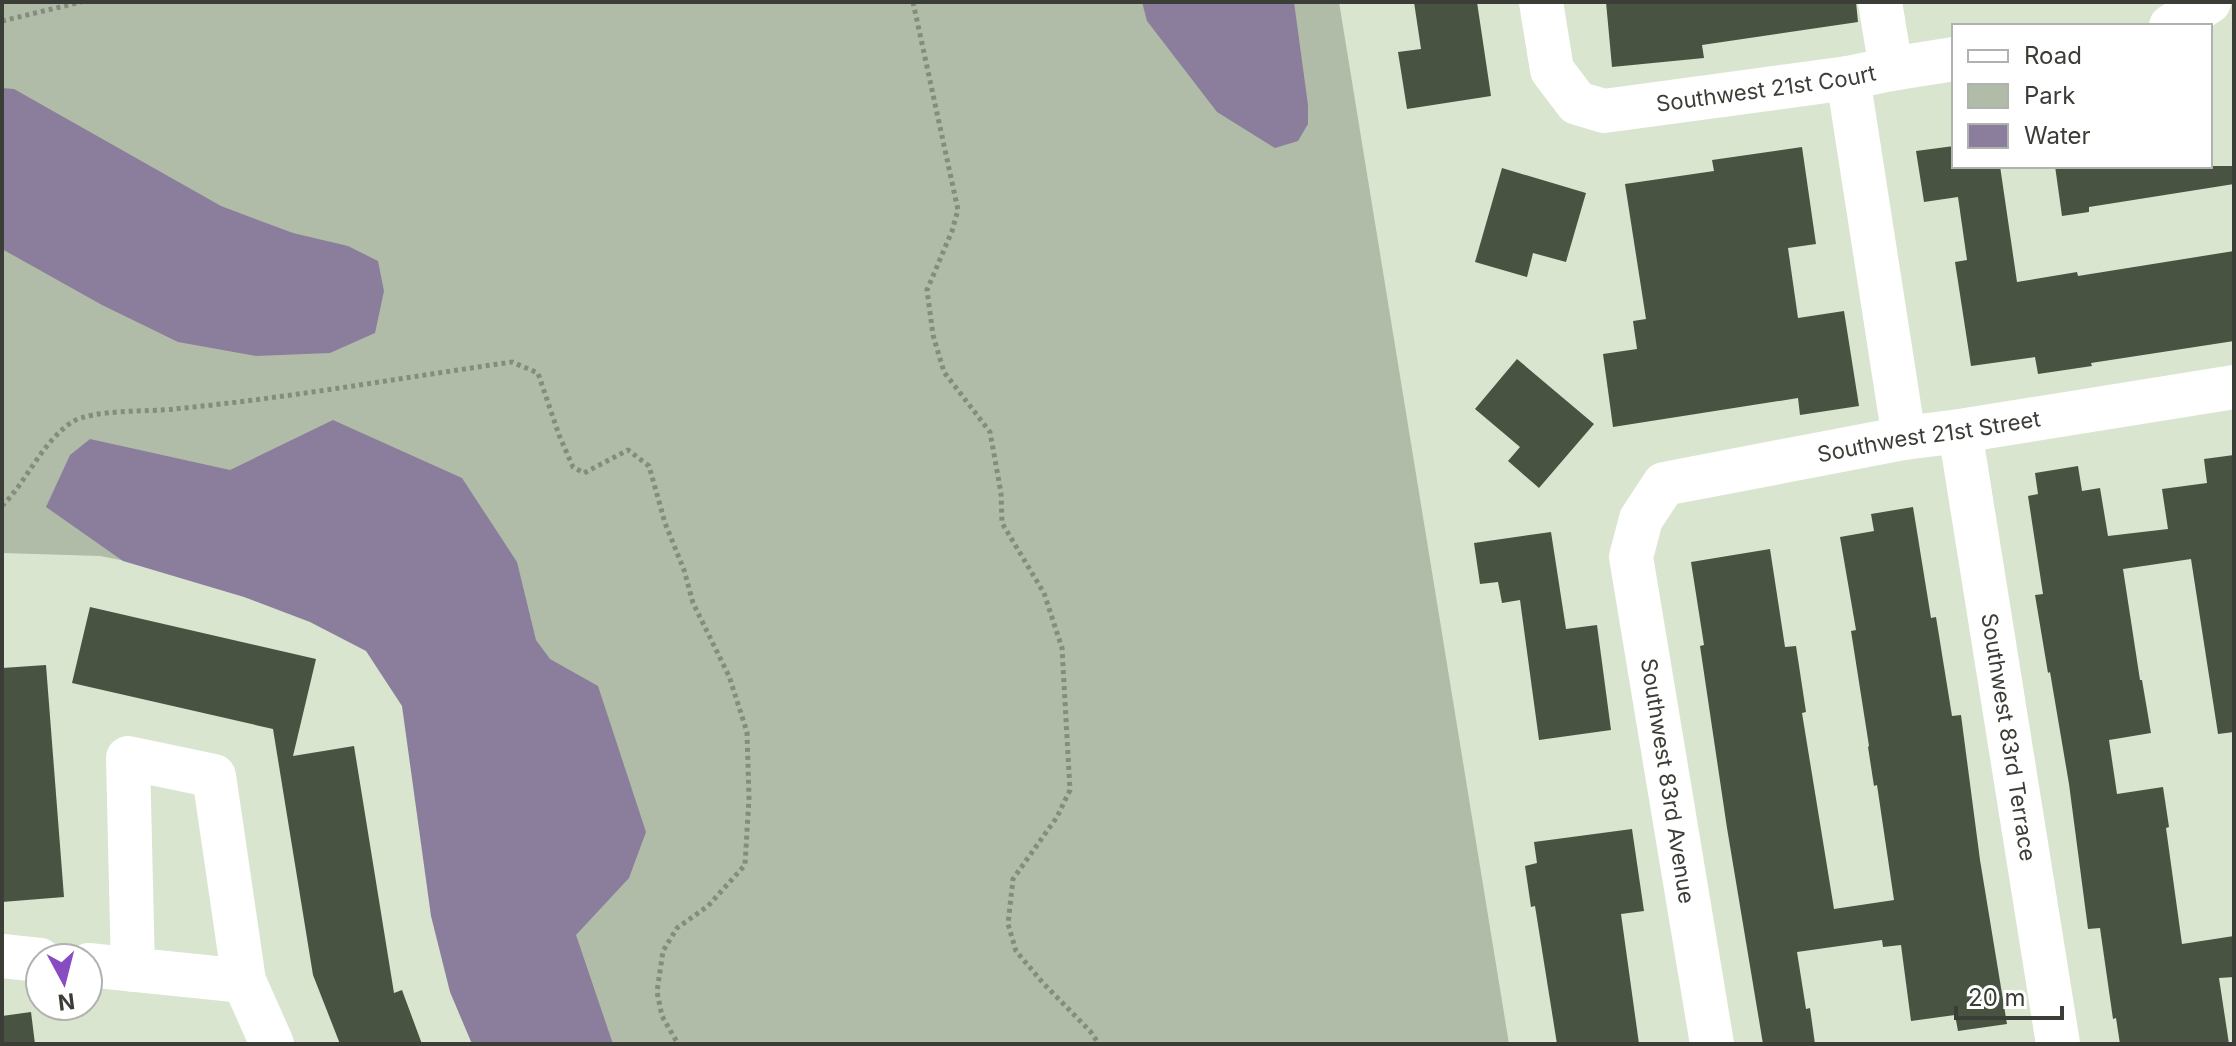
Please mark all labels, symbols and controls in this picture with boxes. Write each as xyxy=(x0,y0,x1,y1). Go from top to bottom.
legend xyxy=(1952,24,2212,168)
text: Road xyxy=(2024,41,2082,70)
street label: Southwest 21st Court xyxy=(1655,60,1878,117)
text: Park xyxy=(2024,81,2075,110)
text: Water xyxy=(2024,121,2091,150)
street label: Southwest 21st Street xyxy=(1815,405,2042,467)
street label: Southwest 83rd Terrace xyxy=(1976,611,2042,863)
street label: Southwest 83rd Avenue xyxy=(1636,656,1700,906)
north arrow xyxy=(24,942,104,1022)
scale bar xyxy=(1956,970,2062,1020)
text: 20 m xyxy=(1968,983,2026,1012)
text: N xyxy=(57,988,76,1016)

